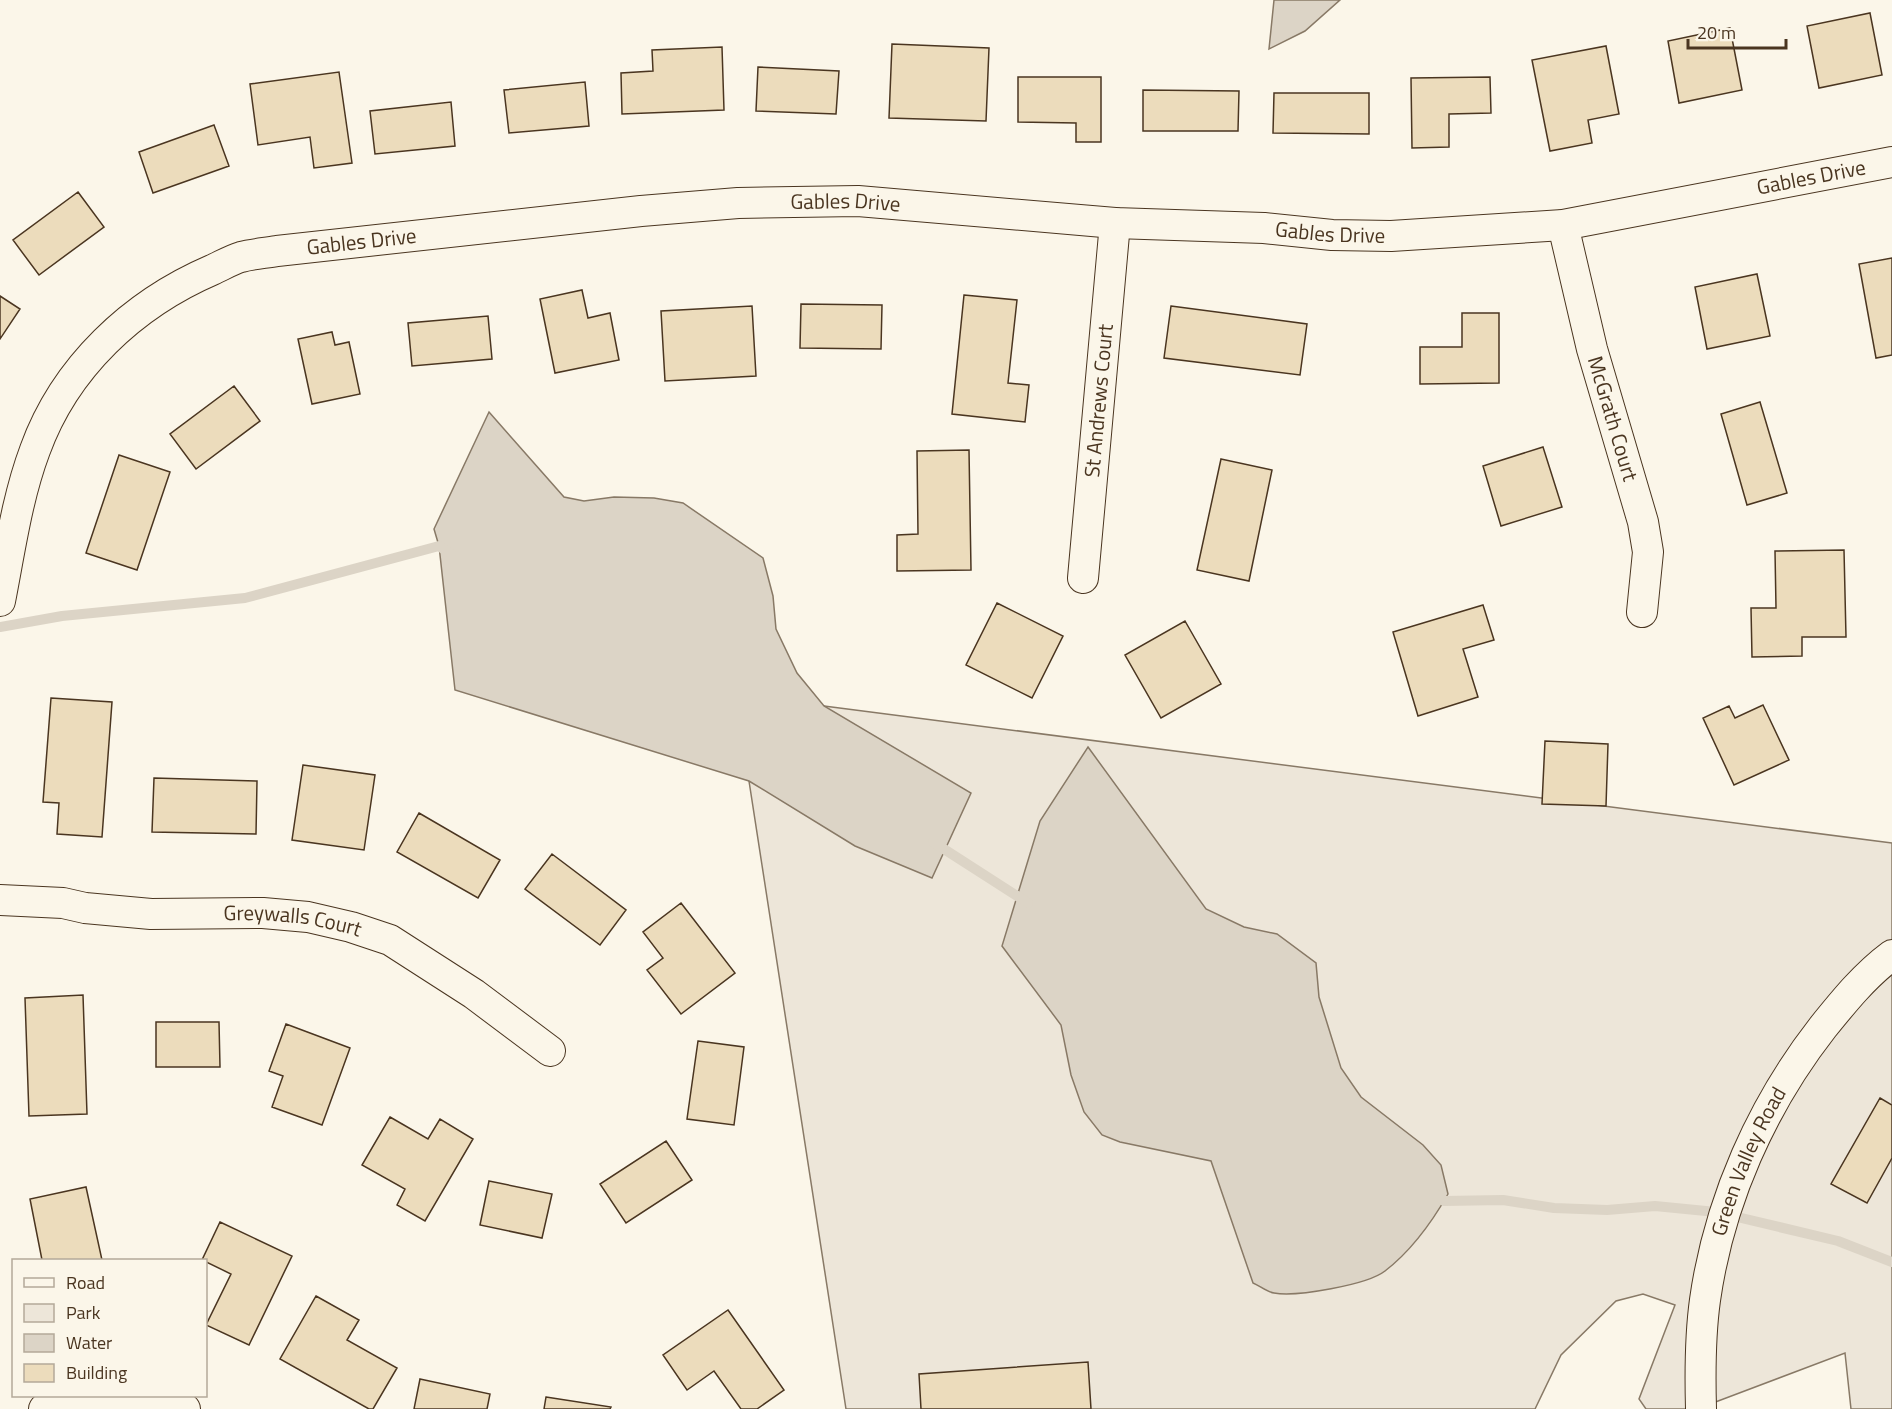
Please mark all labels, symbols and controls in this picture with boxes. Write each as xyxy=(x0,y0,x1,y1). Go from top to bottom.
scale bar xyxy=(1688,12,1786,50)
text: 20 m xyxy=(1697,19,1736,46)
street label: Gables Drive xyxy=(1754,150,1868,203)
street label: Gables Drive xyxy=(790,184,902,220)
street label: Gables Drive xyxy=(1274,212,1386,251)
street label: Gables Drive xyxy=(305,219,418,263)
street label: St Andrews Court xyxy=(1075,322,1121,479)
street label: McGrath Court xyxy=(1580,352,1647,485)
street label: Greywalls Court xyxy=(223,896,367,945)
street label: Green Valley Road xyxy=(1702,1080,1794,1240)
legend xyxy=(12,1259,207,1397)
text: Road xyxy=(66,1269,105,1296)
text: Park xyxy=(66,1299,101,1326)
text: Water xyxy=(66,1329,112,1356)
text: Building xyxy=(66,1359,127,1386)

